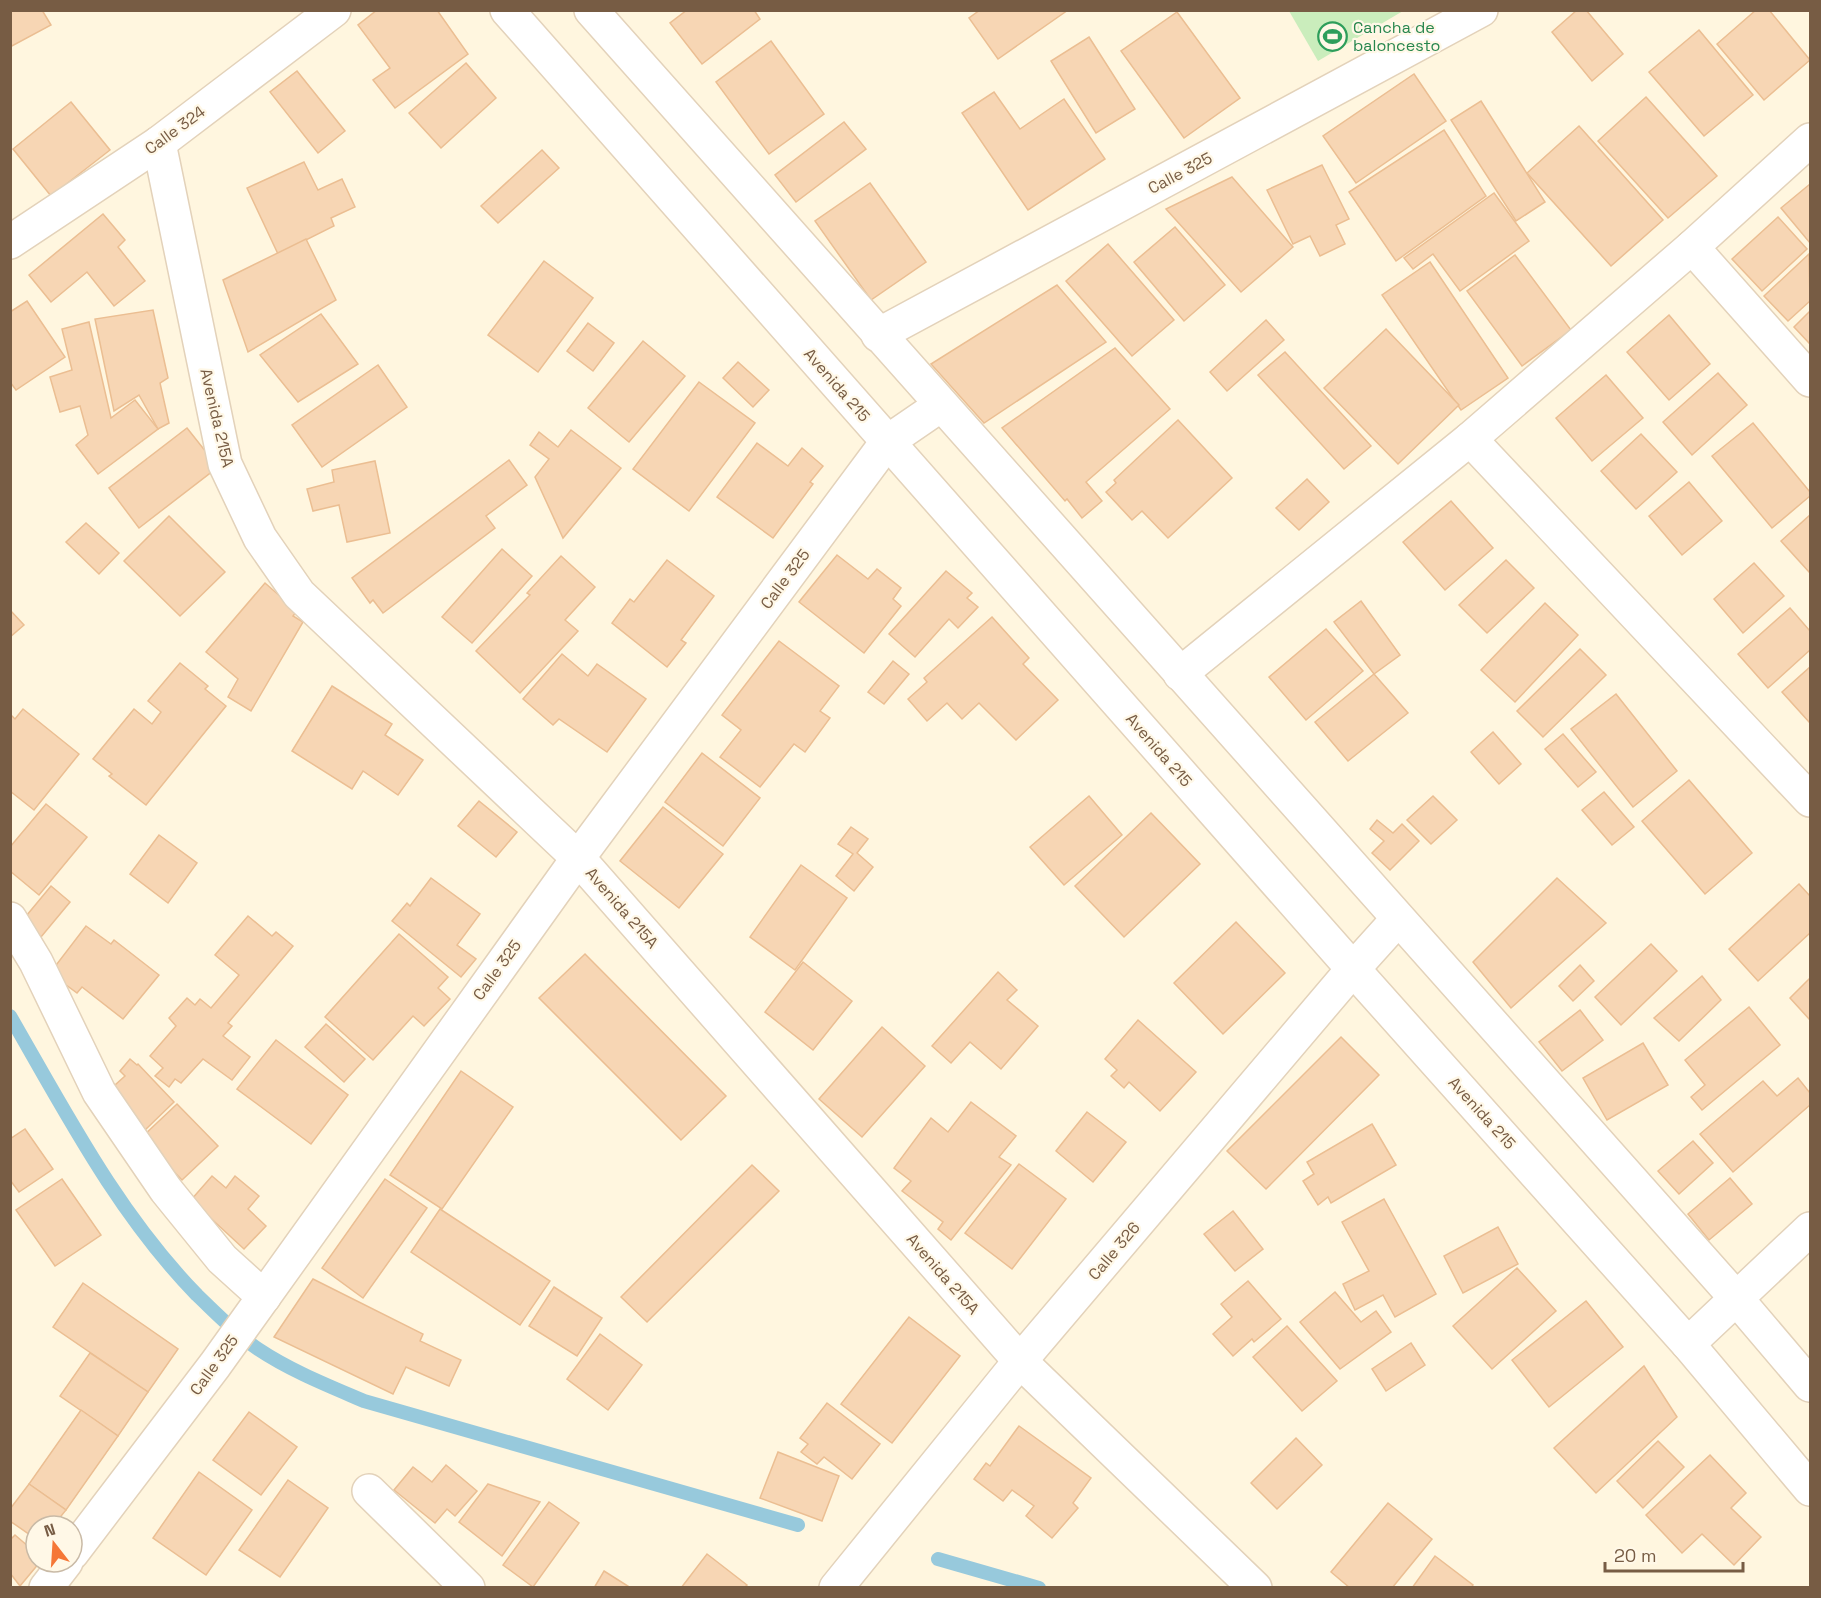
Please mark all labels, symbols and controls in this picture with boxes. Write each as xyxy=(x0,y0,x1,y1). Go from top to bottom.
place label: Cancha de baloncesto xyxy=(1353,17,1440,56)
sports icon: Cancha de baloncesto xyxy=(1316,20,1348,52)
street label: Calle 324 xyxy=(141,101,209,159)
street label: Calle 325 xyxy=(1144,147,1216,199)
street label: Avenida 215 xyxy=(799,344,875,426)
street label: Avenida 215A xyxy=(195,366,239,470)
street label: Calle 325 xyxy=(756,545,814,613)
street label: Avenida 215 xyxy=(1121,709,1197,791)
street label: Avenida 215A xyxy=(581,863,663,953)
street label: Calle 325 xyxy=(468,936,526,1004)
street label: Avenida 215 xyxy=(1444,1072,1520,1154)
street label: Calle 326 xyxy=(1083,1217,1145,1285)
street label: Avenida 215A xyxy=(902,1229,984,1319)
street label: Calle 325 xyxy=(185,1331,243,1399)
north arrow xyxy=(24,1514,84,1574)
text: N xyxy=(42,1519,58,1542)
scale bar xyxy=(1605,1535,1743,1573)
text: 20 m xyxy=(1614,1544,1657,1567)

